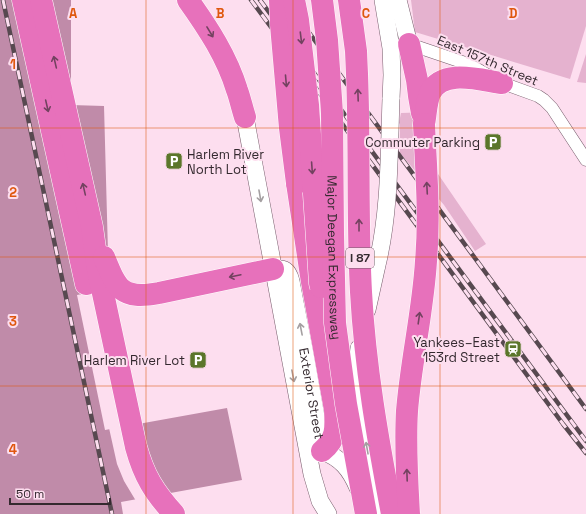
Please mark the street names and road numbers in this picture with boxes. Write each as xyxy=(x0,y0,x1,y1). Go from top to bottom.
street label: East 157th Street xyxy=(435,31,541,89)
street label: Major Deegan Expressway xyxy=(324,175,345,341)
road number: I 87 xyxy=(346,248,374,268)
street label: Exterior Street xyxy=(295,346,328,441)

